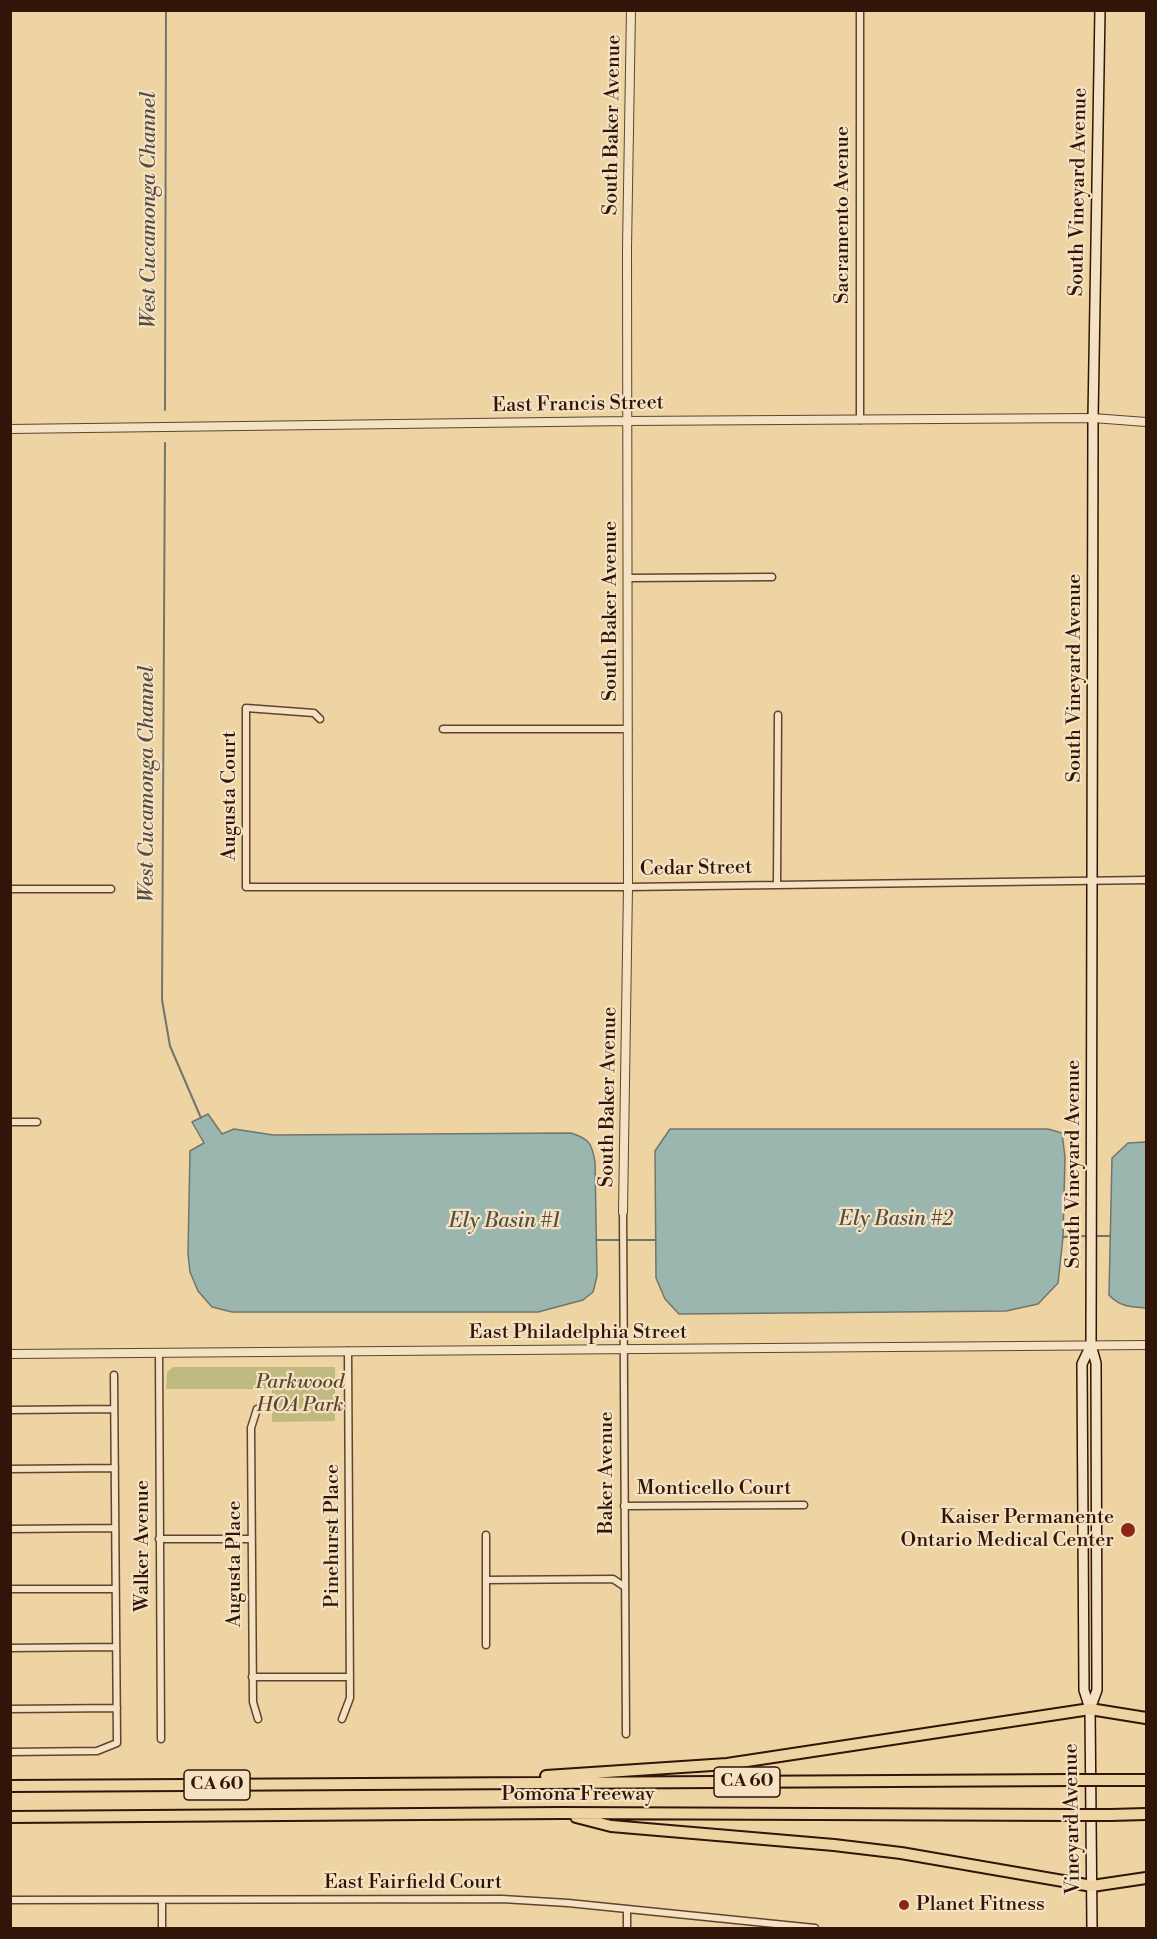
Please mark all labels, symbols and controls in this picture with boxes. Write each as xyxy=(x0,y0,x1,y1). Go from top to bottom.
street label: South Baker Avenue xyxy=(599,34,627,216)
street label: South Vineyard Avenue xyxy=(1065,87,1093,297)
water label: West Cucamonga Channel xyxy=(137,91,163,329)
street label: Sacramento Avenue xyxy=(831,126,855,304)
street label: East Francis Street xyxy=(492,392,664,418)
street label: South Baker Avenue xyxy=(599,521,623,701)
street label: South Vineyard Avenue xyxy=(1063,574,1087,782)
water label: West Cucamonga Channel xyxy=(135,665,161,903)
street label: Augusta Court xyxy=(218,731,242,861)
street label: Cedar Street xyxy=(640,856,752,882)
street label: South Baker Avenue xyxy=(595,1006,623,1188)
street label: South Vineyard Avenue xyxy=(1062,1060,1086,1268)
water label: Ely Basin #2 xyxy=(839,1207,953,1233)
water label: Ely Basin #1 xyxy=(449,1209,559,1235)
street label: East Philadelphia Street xyxy=(469,1321,687,1345)
park label: Parkwood HOA Park xyxy=(256,1371,344,1418)
street label: Baker Avenue xyxy=(595,1411,619,1535)
street label: Pinehurst Place xyxy=(321,1464,345,1608)
street label: Monticello Court xyxy=(637,1477,791,1501)
street label: Walker Avenue xyxy=(131,1480,155,1612)
street label: Augusta Place xyxy=(223,1500,247,1628)
place label: Kaiser Permanente Ontario Medical Center xyxy=(901,1506,1114,1553)
marker: Kaiser Permanente Ontario Medical Center xyxy=(1119,1521,1137,1539)
street label: Vineyard Avenue xyxy=(1060,1743,1086,1895)
road number: CA 60 xyxy=(714,1767,780,1797)
road number: CA 60 xyxy=(184,1770,250,1800)
street label: Pomona Freeway xyxy=(501,1783,655,1807)
street label: East Fairfield Court xyxy=(324,1871,502,1895)
place label: Planet Fitness xyxy=(916,1893,1045,1917)
marker: Planet Fitness xyxy=(897,1898,911,1912)

